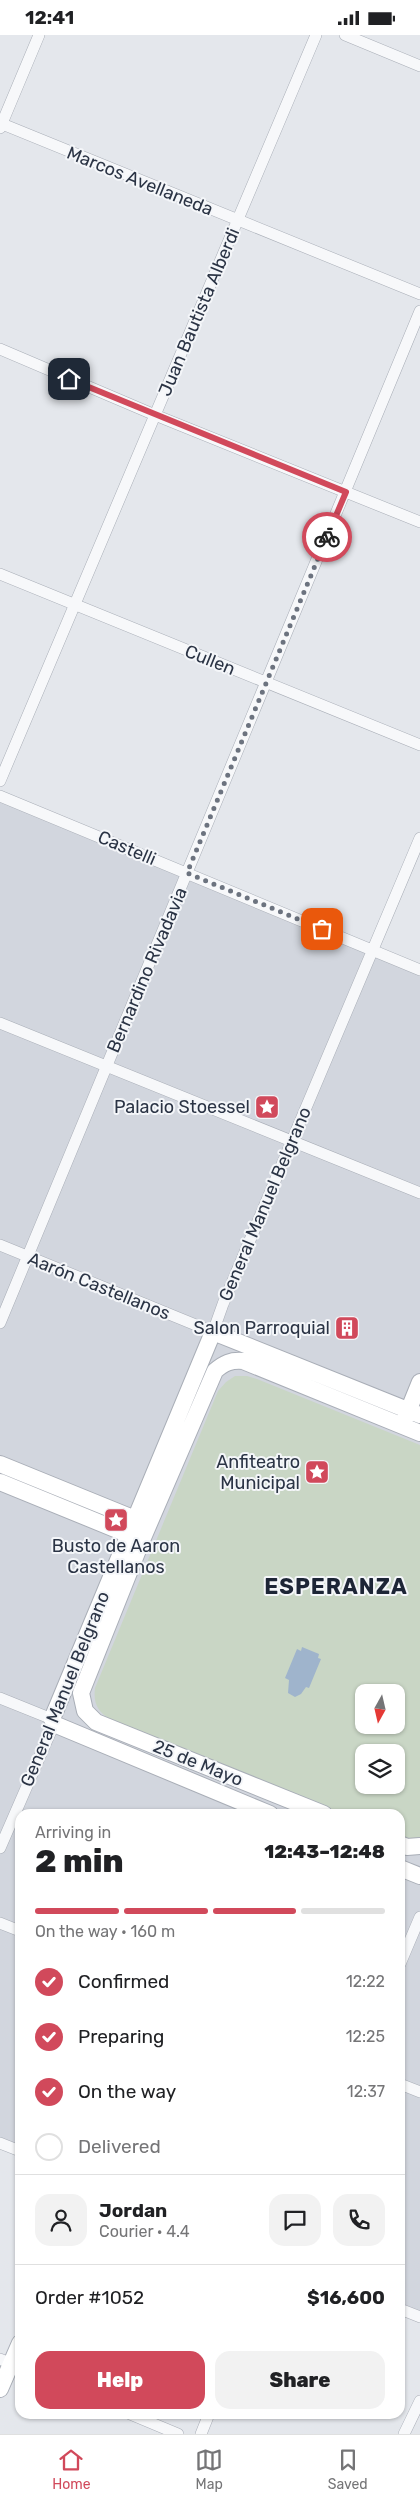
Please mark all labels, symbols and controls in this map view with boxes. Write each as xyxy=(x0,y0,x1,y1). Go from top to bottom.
text: 12:41 xyxy=(25,6,74,29)
street label: Marcos Avellaneda xyxy=(64,142,216,220)
street label: Juan Bautista Alberdi xyxy=(154,225,244,399)
pin xyxy=(48,358,90,400)
icon: home xyxy=(55,365,83,393)
courier xyxy=(302,512,352,562)
icon: bike xyxy=(313,523,341,551)
street label: Cullen xyxy=(182,640,238,680)
street label: Castelli xyxy=(94,826,160,870)
street label: Bernardino Rivadavia xyxy=(102,884,192,1056)
pin xyxy=(301,908,343,950)
icon: bag xyxy=(308,915,336,943)
place icon: Palacio Stoessel xyxy=(254,1094,280,1120)
place label: Palacio Stoessel xyxy=(114,1096,250,1118)
street label: General Manuel Belgrano xyxy=(214,1104,316,1304)
street label: Aarón Castellanos xyxy=(25,1247,173,1325)
building icon: Salon Parroquial xyxy=(334,1315,360,1341)
place label: Salon Parroquial xyxy=(193,1317,330,1339)
place label: Anfiteatro Municipal xyxy=(216,1451,300,1494)
place icon: Anfiteatro Municipal xyxy=(304,1459,330,1485)
place icon: Busto de Aaron Castellanos xyxy=(103,1507,129,1533)
place label: Busto de Aaron Castellanos xyxy=(52,1535,180,1578)
district label: ESPERANZA xyxy=(264,1573,408,1600)
street label: General Manuel Belgrano xyxy=(16,1588,114,1790)
north arrow xyxy=(355,1684,405,1734)
map controls xyxy=(355,1684,405,1794)
street label: 25 de Mayo xyxy=(150,1735,246,1791)
button: layers xyxy=(355,1744,405,1794)
text: Arriving in xyxy=(35,1823,111,1842)
text: 12:43–12:48 xyxy=(264,1840,385,1863)
text: 2 min xyxy=(35,1842,124,1880)
text: On the way · 160 m xyxy=(35,1922,175,1941)
icon: check xyxy=(35,1968,63,1996)
text: Confirmed xyxy=(78,1970,169,1993)
text: 12:22 xyxy=(346,1972,385,1991)
icon: check xyxy=(35,2023,63,2051)
text: Preparing xyxy=(78,2025,164,2048)
text: 12:25 xyxy=(346,2027,385,2046)
icon: check xyxy=(35,2078,63,2106)
text: On the way xyxy=(78,2080,176,2103)
text: 12:37 xyxy=(347,2082,385,2101)
text: Delivered xyxy=(78,2135,161,2158)
button: person xyxy=(35,2194,87,2246)
button: chat xyxy=(269,2194,321,2246)
button: phone xyxy=(333,2194,385,2246)
text: Jordan xyxy=(99,2199,167,2222)
text: Courier · 4.4 xyxy=(99,2222,190,2241)
text: Order #1052 xyxy=(35,2286,144,2309)
text: $16,600 xyxy=(307,2286,385,2309)
button: Help xyxy=(35,2351,205,2409)
button: Share xyxy=(215,2351,385,2409)
tab: Home xyxy=(52,2446,91,2493)
tab: Map xyxy=(195,2446,223,2493)
tab: Saved xyxy=(328,2446,368,2493)

